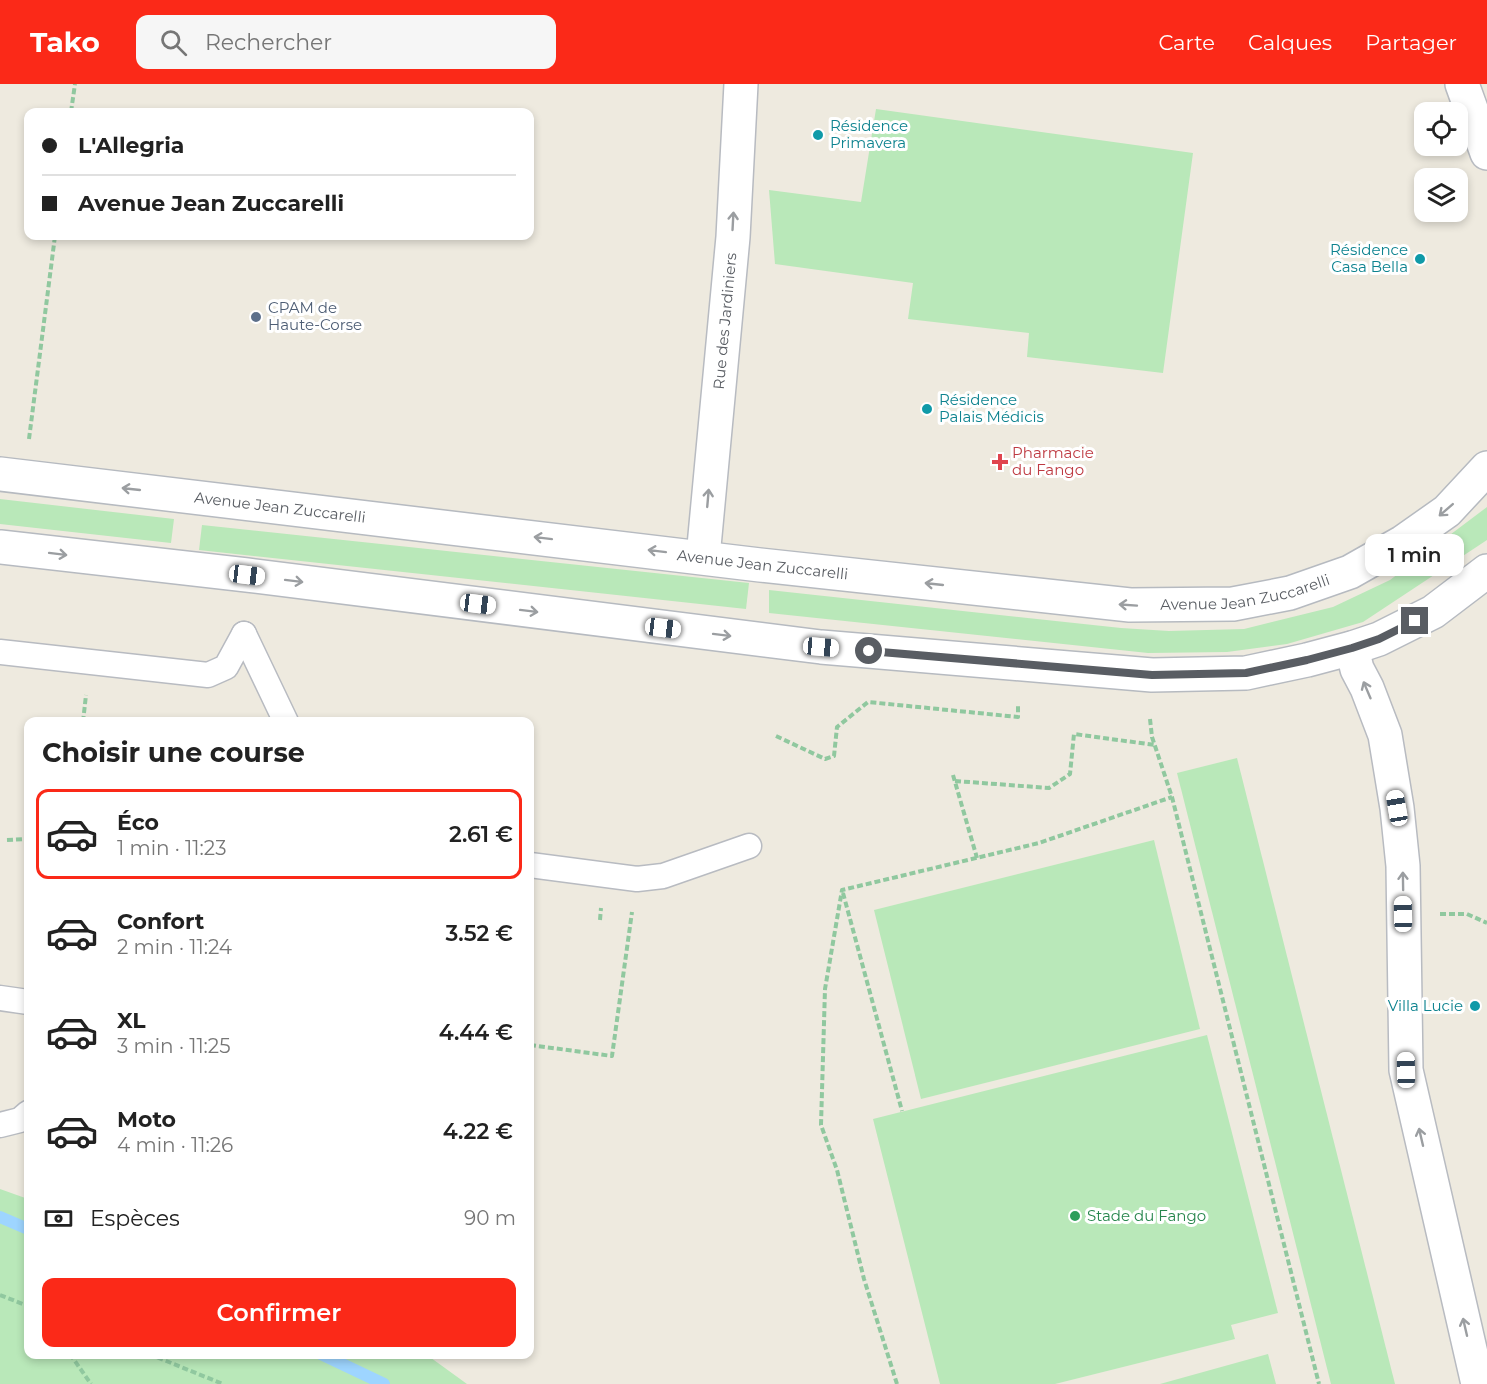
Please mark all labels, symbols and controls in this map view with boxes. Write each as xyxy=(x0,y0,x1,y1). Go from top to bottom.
search box xyxy=(136,15,556,69)
text: Tako xyxy=(30,25,100,59)
icon: search xyxy=(157,26,190,59)
text: Rechercher xyxy=(205,29,332,56)
text: Carte xyxy=(1158,30,1215,55)
text: Calques xyxy=(1248,30,1332,55)
text: Partager xyxy=(1365,30,1457,55)
map controls xyxy=(1414,102,1468,222)
button: locate xyxy=(1414,102,1468,156)
place label: Résidence Primavera xyxy=(830,116,908,152)
marker: Résidence Primavera xyxy=(811,128,825,142)
text: L'Allegria xyxy=(78,132,184,159)
button: layers xyxy=(1414,168,1468,222)
text: Avenue Jean Zuccarelli xyxy=(78,190,344,217)
one-way arrow xyxy=(728,211,739,231)
place label: Résidence Casa Bella xyxy=(1330,240,1408,276)
street label: Rue des Jardiniers xyxy=(709,252,740,390)
marker: Résidence Casa Bella xyxy=(1413,252,1427,266)
place label: CPAM de Haute-Corse xyxy=(268,298,362,334)
marker: CPAM de Haute-Corse xyxy=(249,310,263,324)
place label: Résidence Palais Médicis xyxy=(939,390,1044,426)
marker: Résidence Palais Médicis xyxy=(920,402,934,416)
place label: Pharmacie du Fango xyxy=(1012,443,1094,479)
marker: Pharmacie du Fango xyxy=(993,455,1007,469)
one-way arrow xyxy=(121,483,141,494)
street label: Avenue Jean Zuccarelli xyxy=(193,487,367,527)
one-way arrow xyxy=(703,489,714,509)
one-way arrow xyxy=(1439,503,1454,517)
one-way arrow xyxy=(534,532,554,543)
callout: 1 min xyxy=(1366,534,1464,576)
text: 1 min xyxy=(1388,543,1441,567)
street label: Avenue Jean Zuccarelli xyxy=(676,545,849,583)
one-way arrow xyxy=(647,546,667,557)
one-way arrow xyxy=(48,549,68,560)
car xyxy=(228,564,266,586)
street label: Avenue Jean Zuccarelli xyxy=(1160,570,1332,614)
one-way arrow xyxy=(283,576,303,587)
one-way arrow xyxy=(924,578,944,589)
car xyxy=(459,593,497,615)
one-way arrow xyxy=(1118,599,1138,610)
one-way arrow xyxy=(518,605,538,616)
route end xyxy=(1401,607,1428,634)
car xyxy=(644,617,682,639)
one-way arrow xyxy=(712,630,732,641)
car xyxy=(802,636,840,658)
route start xyxy=(855,637,882,664)
one-way arrow xyxy=(1361,682,1372,700)
text: Choisir une course xyxy=(42,736,305,769)
car xyxy=(1385,789,1409,827)
icon: car xyxy=(45,807,99,861)
text: Éco xyxy=(117,809,159,836)
text: 2.61 € xyxy=(449,821,513,848)
text: 1 min · 11:23 xyxy=(117,836,226,860)
one-way arrow xyxy=(1397,871,1409,891)
car xyxy=(1394,896,1412,932)
icon: car xyxy=(45,906,99,960)
text: Confort xyxy=(117,908,204,935)
text: 3.52 € xyxy=(446,920,513,947)
text: 2 min · 11:24 xyxy=(117,935,232,959)
place label: Villa Lucie xyxy=(1388,996,1463,1015)
marker: Villa Lucie xyxy=(1468,999,1482,1013)
icon: car xyxy=(45,1005,99,1059)
text: XL xyxy=(117,1007,146,1034)
text: 4.44 € xyxy=(439,1019,513,1046)
text: 3 min · 11:25 xyxy=(117,1034,231,1058)
car xyxy=(1397,1052,1415,1088)
icon: car xyxy=(45,1104,99,1158)
text: Moto xyxy=(117,1106,176,1133)
text: 4.22 € xyxy=(443,1118,513,1145)
one-way arrow xyxy=(1415,1128,1427,1147)
text: 4 min · 11:26 xyxy=(117,1133,233,1157)
icon: cash xyxy=(42,1202,75,1235)
text: Espèces xyxy=(90,1205,180,1232)
text: 90 m xyxy=(464,1206,516,1230)
place label: Stade du Fango xyxy=(1087,1206,1206,1225)
marker: Stade du Fango xyxy=(1068,1209,1082,1223)
button: Confirmer xyxy=(42,1278,516,1347)
one-way arrow xyxy=(1459,1318,1470,1337)

